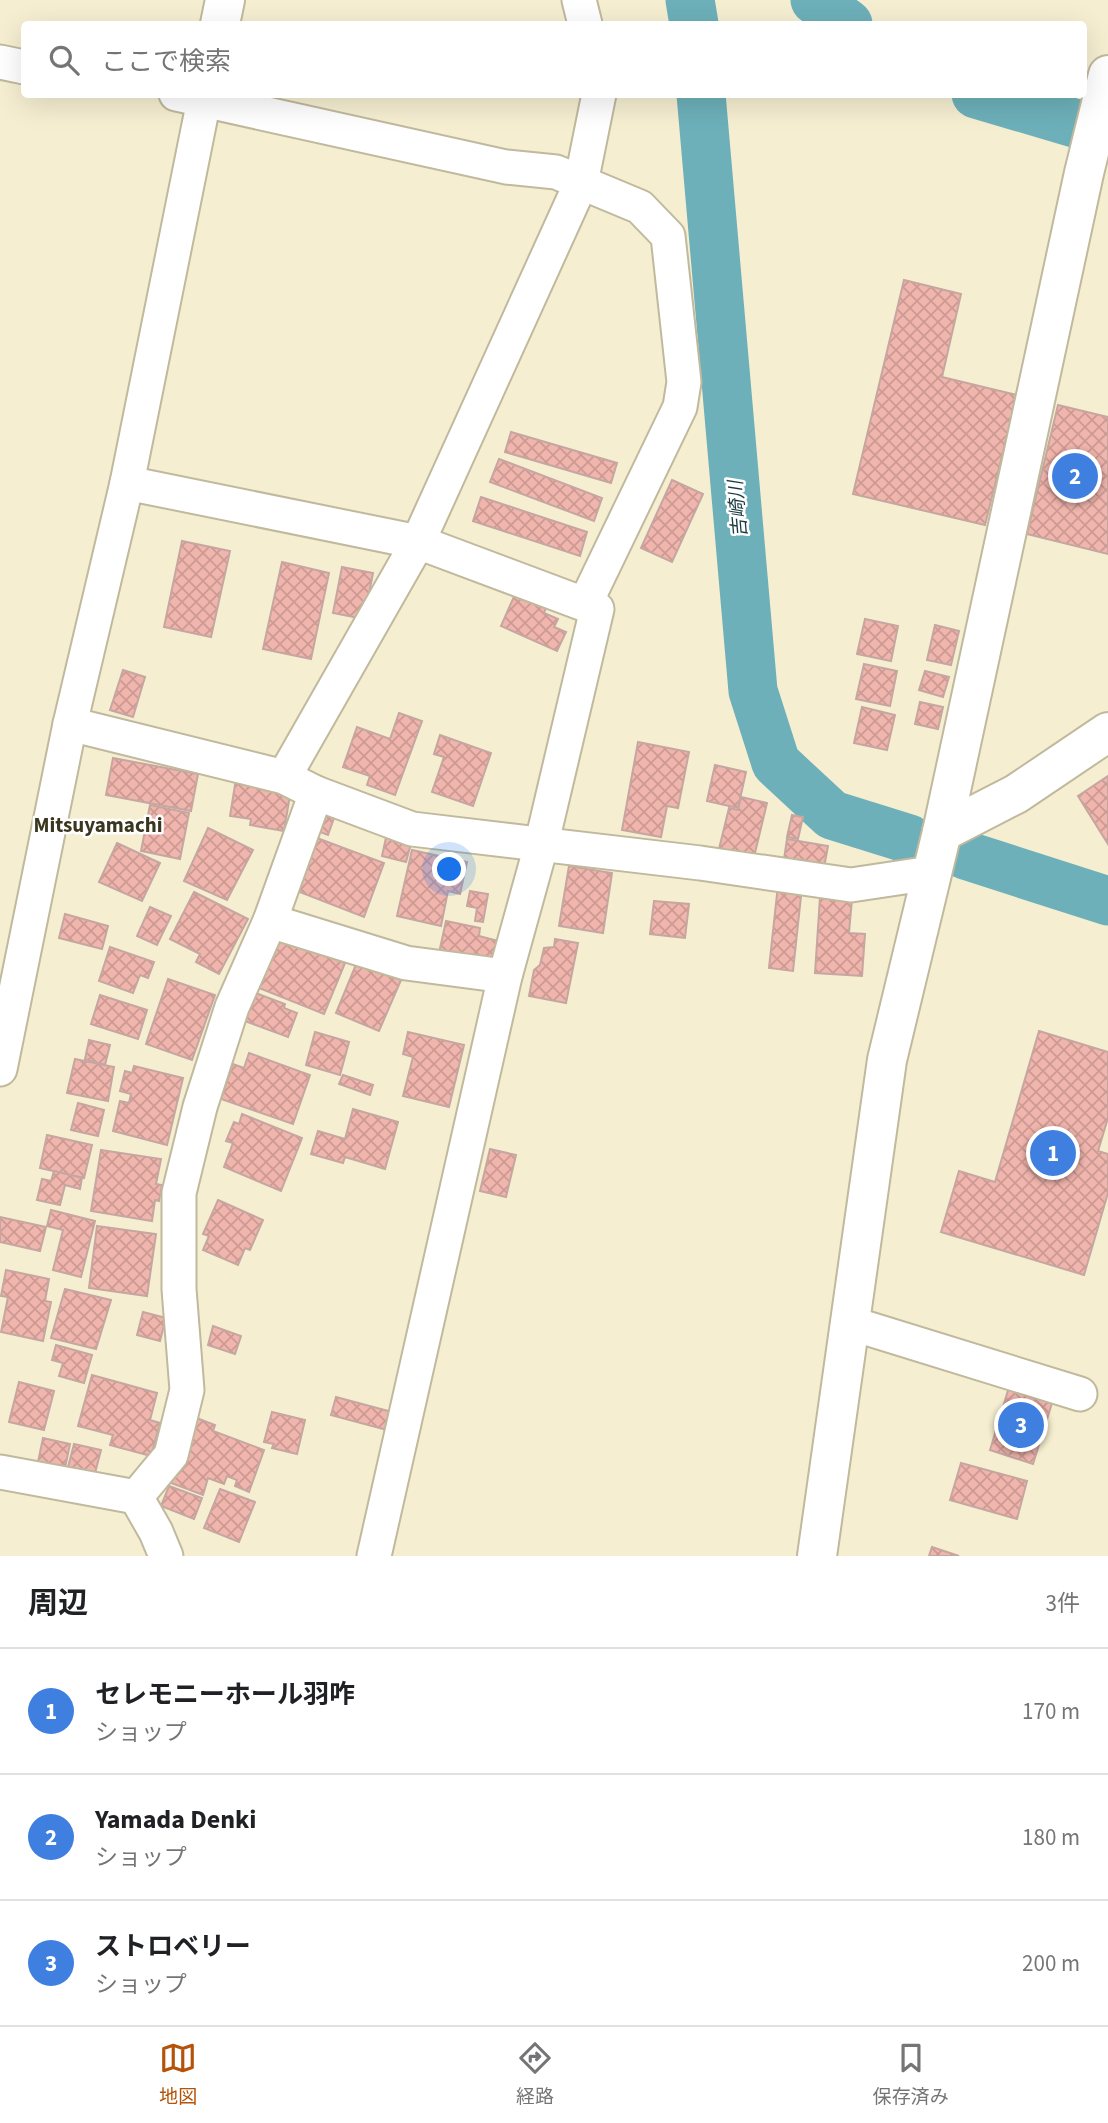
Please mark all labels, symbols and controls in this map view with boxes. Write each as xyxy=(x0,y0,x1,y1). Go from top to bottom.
search box xyxy=(21,21,1087,98)
icon: search xyxy=(45,41,83,79)
text: ここで検索 xyxy=(101,43,231,80)
pin: 2 xyxy=(1052,450,1098,502)
water label: 吉崎川 xyxy=(722,477,754,538)
district label: Mitsuyamachi xyxy=(33,810,163,840)
your location xyxy=(432,852,466,886)
pin: 1 xyxy=(1030,1127,1076,1179)
pin: 3 xyxy=(998,1399,1044,1451)
text: 周辺 xyxy=(28,1582,88,1625)
text: 3件 xyxy=(1046,1587,1080,1620)
text: セレモニーホール羽咋 xyxy=(95,1676,355,1713)
text: 1 xyxy=(45,1695,57,1728)
text: 170 m xyxy=(1022,1695,1080,1728)
text: ショップ xyxy=(95,1716,187,1749)
text: Yamada Denki xyxy=(95,1801,256,1838)
text: 2 xyxy=(45,1821,57,1854)
text: 180 m xyxy=(1022,1821,1080,1854)
text: ショップ xyxy=(95,1841,187,1874)
text: ストロベリー xyxy=(95,1928,251,1965)
text: 3 xyxy=(45,1947,57,1980)
text: 200 m xyxy=(1022,1947,1080,1980)
text: ショップ xyxy=(95,1968,187,2001)
tab: 地図 xyxy=(159,2039,197,2111)
tab: 経路 xyxy=(516,2039,554,2111)
tab: 保存済み xyxy=(873,2039,949,2111)

